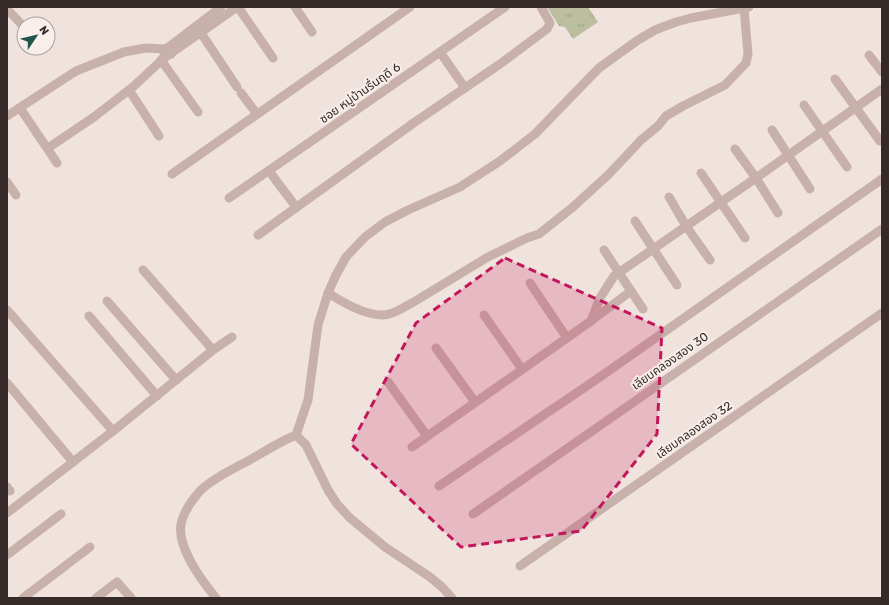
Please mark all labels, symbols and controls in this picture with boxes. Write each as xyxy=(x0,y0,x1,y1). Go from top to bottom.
north arrow xyxy=(16,16,56,56)
text: N xyxy=(36,24,51,38)
street label: ซอย หมู่บ้านรื่นฤดี 6 xyxy=(316,58,403,126)
street label: เลียบคลองสอง 30 xyxy=(629,329,711,393)
street label: เลียบคลองสอง 32 xyxy=(653,399,735,461)

